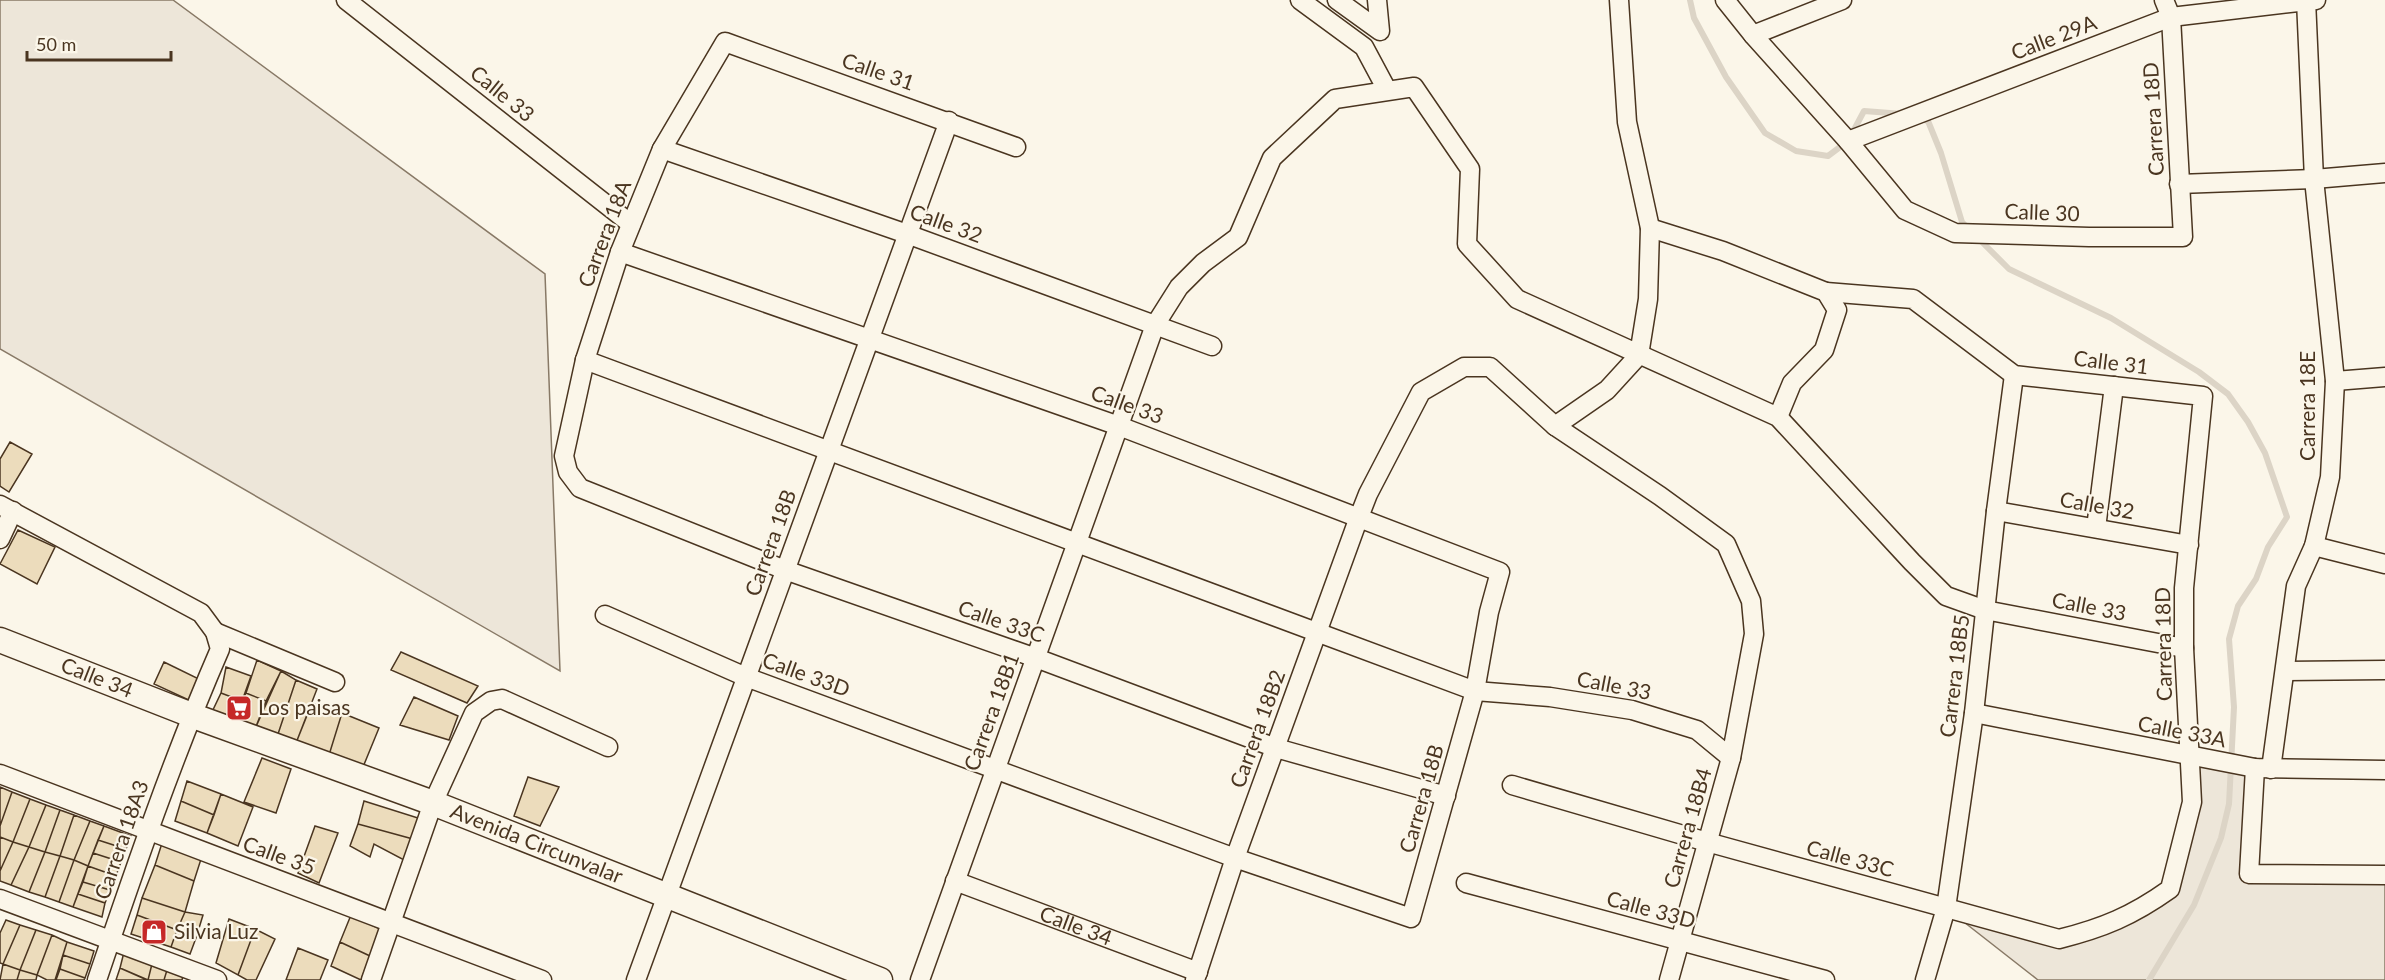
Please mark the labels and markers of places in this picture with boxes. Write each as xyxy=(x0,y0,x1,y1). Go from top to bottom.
supermarket icon: Los paisas xyxy=(224,693,254,723)
place label: Los paisas xyxy=(258,694,350,719)
shop icon: Silvia Luz xyxy=(139,917,169,947)
place label: Silvia Luz xyxy=(174,918,258,943)

